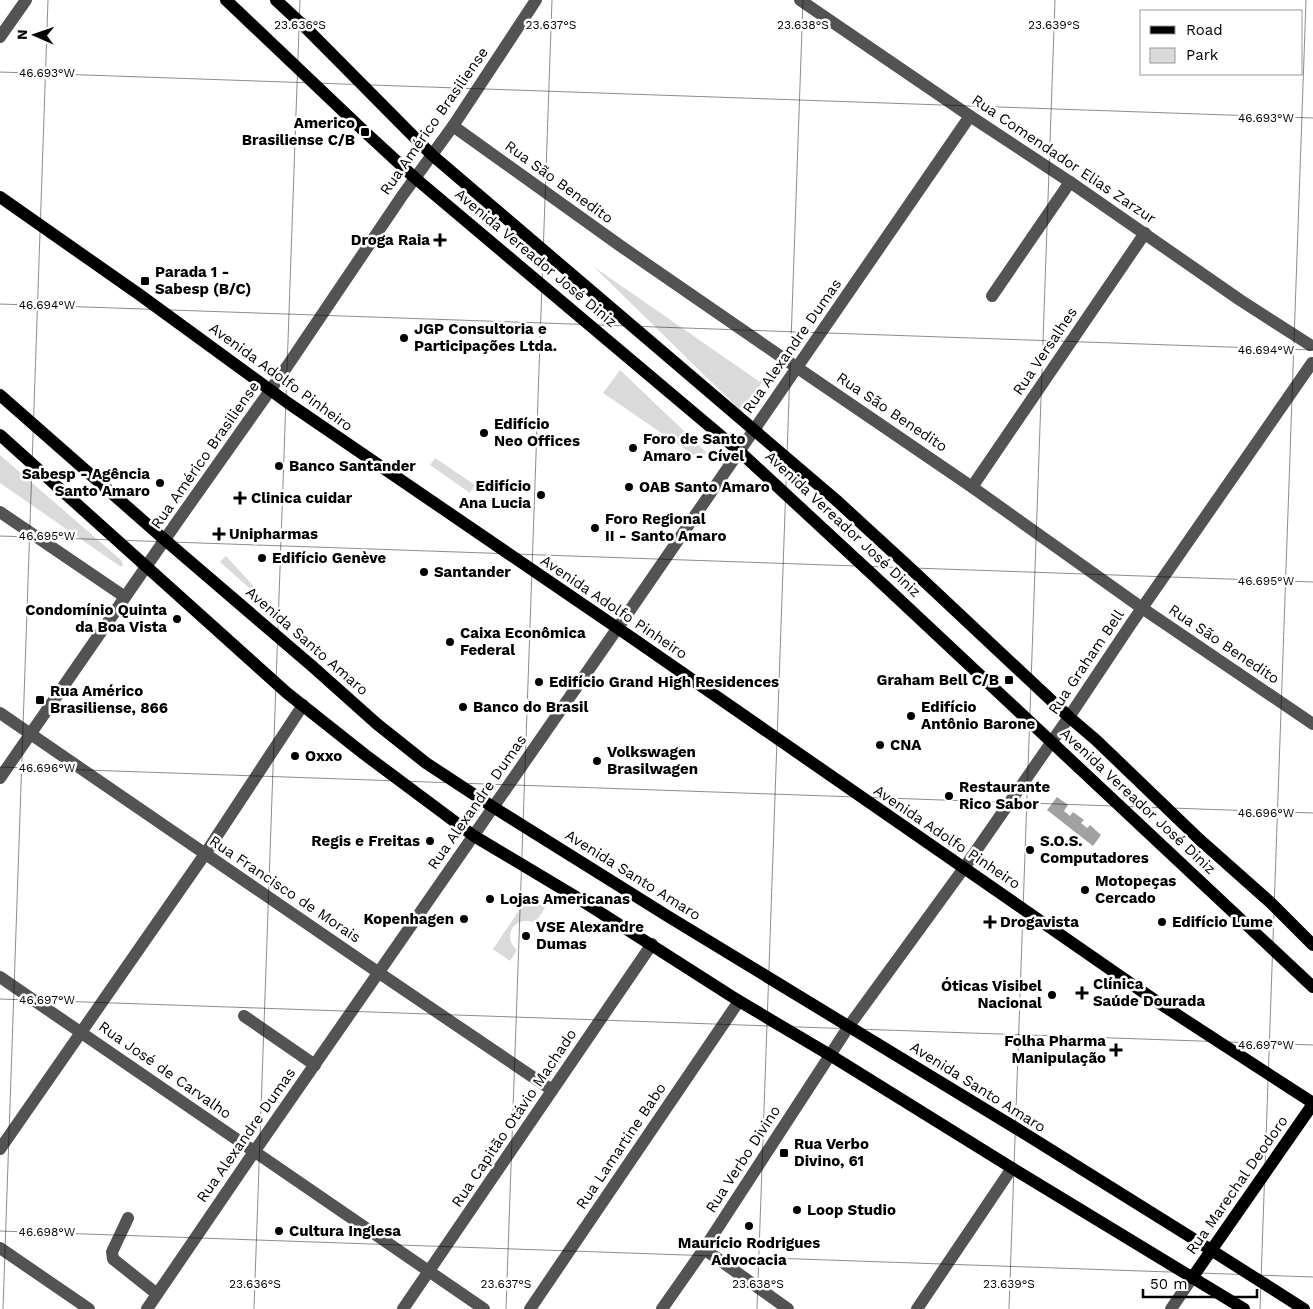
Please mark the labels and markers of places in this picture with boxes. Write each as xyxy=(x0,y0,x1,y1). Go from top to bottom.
place label: Americo Brasiliense C/B xyxy=(242,114,355,149)
marker: Americo Brasiliense C/B xyxy=(359,126,371,138)
place label: Droga Raia xyxy=(351,231,430,249)
marker: Droga Raia xyxy=(434,234,446,246)
place label: Parada 1 - Sabesp (B/C) xyxy=(155,263,252,298)
marker: Parada 1 - Sabesp (B/C) xyxy=(139,275,151,287)
place label: JGP Consultoria e Participações Ltda. xyxy=(414,320,557,355)
marker: JGP Consultoria e Participações Ltda. xyxy=(398,332,410,344)
place label: Edifício Neo Offices xyxy=(494,415,580,450)
marker: Edifício Neo Offices xyxy=(478,427,490,439)
place label: Foro de Santo Amaro - Cível xyxy=(643,430,746,465)
marker: Foro de Santo Amaro - Cível xyxy=(627,442,639,454)
place label: Banco Santander xyxy=(289,457,416,475)
marker: Banco Santander xyxy=(273,460,285,472)
place label: Sabesp - Agência Santo Amaro xyxy=(22,465,150,500)
marker: Sabesp - Agência Santo Amaro xyxy=(154,477,166,489)
place label: Edifício Ana Lucia xyxy=(459,477,531,512)
place label: OAB Santo Amaro xyxy=(639,478,770,496)
marker: OAB Santo Amaro xyxy=(623,481,635,493)
place label: Clinica cuidar xyxy=(251,489,353,507)
marker: Edifício Ana Lucia xyxy=(535,489,547,501)
marker: Clinica cuidar xyxy=(233,491,247,505)
place label: Foro Regional II - Santo Amaro xyxy=(605,510,726,545)
marker: Foro Regional II - Santo Amaro xyxy=(589,522,601,534)
place label: Unipharmas xyxy=(229,525,318,543)
marker: Unipharmas xyxy=(213,528,225,540)
place label: Edifício Genève xyxy=(272,549,386,567)
marker: Edifício Genève xyxy=(256,552,268,564)
place label: Santander xyxy=(434,563,511,581)
marker: Santander xyxy=(418,566,430,578)
place label: Condomínio Quinta da Boa Vista xyxy=(25,601,167,636)
marker: Condomínio Quinta da Boa Vista xyxy=(171,613,183,625)
place label: Caixa Econômica Federal xyxy=(460,624,586,659)
marker: Caixa Econômica Federal xyxy=(444,636,456,648)
place label: Graham Bell C/B xyxy=(877,671,999,689)
place label: Edifício Grand High Residences xyxy=(549,673,779,691)
marker: Graham Bell C/B xyxy=(1003,674,1015,686)
marker: Edifício Grand High Residences xyxy=(533,676,545,688)
place label: Rua Américo Brasiliense, 866 xyxy=(50,682,168,717)
marker: Rua Américo Brasiliense, 866 xyxy=(34,694,46,706)
place label: Banco do Brasil xyxy=(473,698,588,716)
place label: Edifício Antônio Barone xyxy=(921,698,1035,733)
marker: Banco do Brasil xyxy=(457,701,469,713)
marker: Edifício Antônio Barone xyxy=(905,710,917,722)
place label: CNA xyxy=(890,736,922,754)
marker: CNA xyxy=(874,739,886,751)
place label: Volkswagen Brasilwagen xyxy=(607,743,698,778)
place label: Oxxo xyxy=(305,747,342,765)
marker: Oxxo xyxy=(289,750,301,762)
marker: Volkswagen Brasilwagen xyxy=(591,755,603,767)
place label: Restaurante Rico Sabor xyxy=(959,778,1050,813)
marker: Restaurante Rico Sabor xyxy=(943,790,955,802)
place label: Regis e Freitas xyxy=(311,832,420,850)
place label: S.O.S. Computadores xyxy=(1040,832,1149,867)
marker: Regis e Freitas xyxy=(424,835,436,847)
marker: S.O.S. Computadores xyxy=(1024,844,1036,856)
place label: Motopeças Cercado xyxy=(1095,872,1176,907)
marker: Motopeças Cercado xyxy=(1079,884,1091,896)
place label: Lojas Americanas xyxy=(500,890,630,908)
marker: Lojas Americanas xyxy=(484,893,496,905)
place label: Kopenhagen xyxy=(363,910,454,928)
marker: Kopenhagen xyxy=(458,913,470,925)
place label: Drogavista xyxy=(1000,913,1079,931)
place label: Edifício Lume xyxy=(1172,913,1273,931)
marker: Drogavista xyxy=(984,916,996,928)
marker: Edifício Lume xyxy=(1156,916,1168,928)
place label: VSE Alexandre Dumas xyxy=(536,918,644,953)
marker: VSE Alexandre Dumas xyxy=(520,930,532,942)
place label: Clínica Saúde Dourada xyxy=(1093,975,1205,1010)
place label: Óticas Visibel Nacional xyxy=(941,977,1042,1012)
marker: Clínica Saúde Dourada xyxy=(1075,986,1089,1000)
marker: Óticas Visibel Nacional xyxy=(1046,989,1058,1001)
place label: Folha Pharma Manipulação xyxy=(1004,1032,1106,1067)
marker: Folha Pharma Manipulação xyxy=(1110,1044,1122,1056)
place label: Rua Verbo Divino, 61 xyxy=(794,1135,869,1170)
marker: Rua Verbo Divino, 61 xyxy=(778,1147,790,1159)
place label: Loop Studio xyxy=(807,1201,896,1219)
marker: Loop Studio xyxy=(791,1204,803,1216)
marker: Maurício Rodrigues Advocacia xyxy=(743,1220,755,1232)
place label: Cultura Inglesa xyxy=(289,1222,401,1240)
marker: Cultura Inglesa xyxy=(273,1225,285,1237)
place label: Maurício Rodrigues Advocacia xyxy=(678,1234,820,1269)

